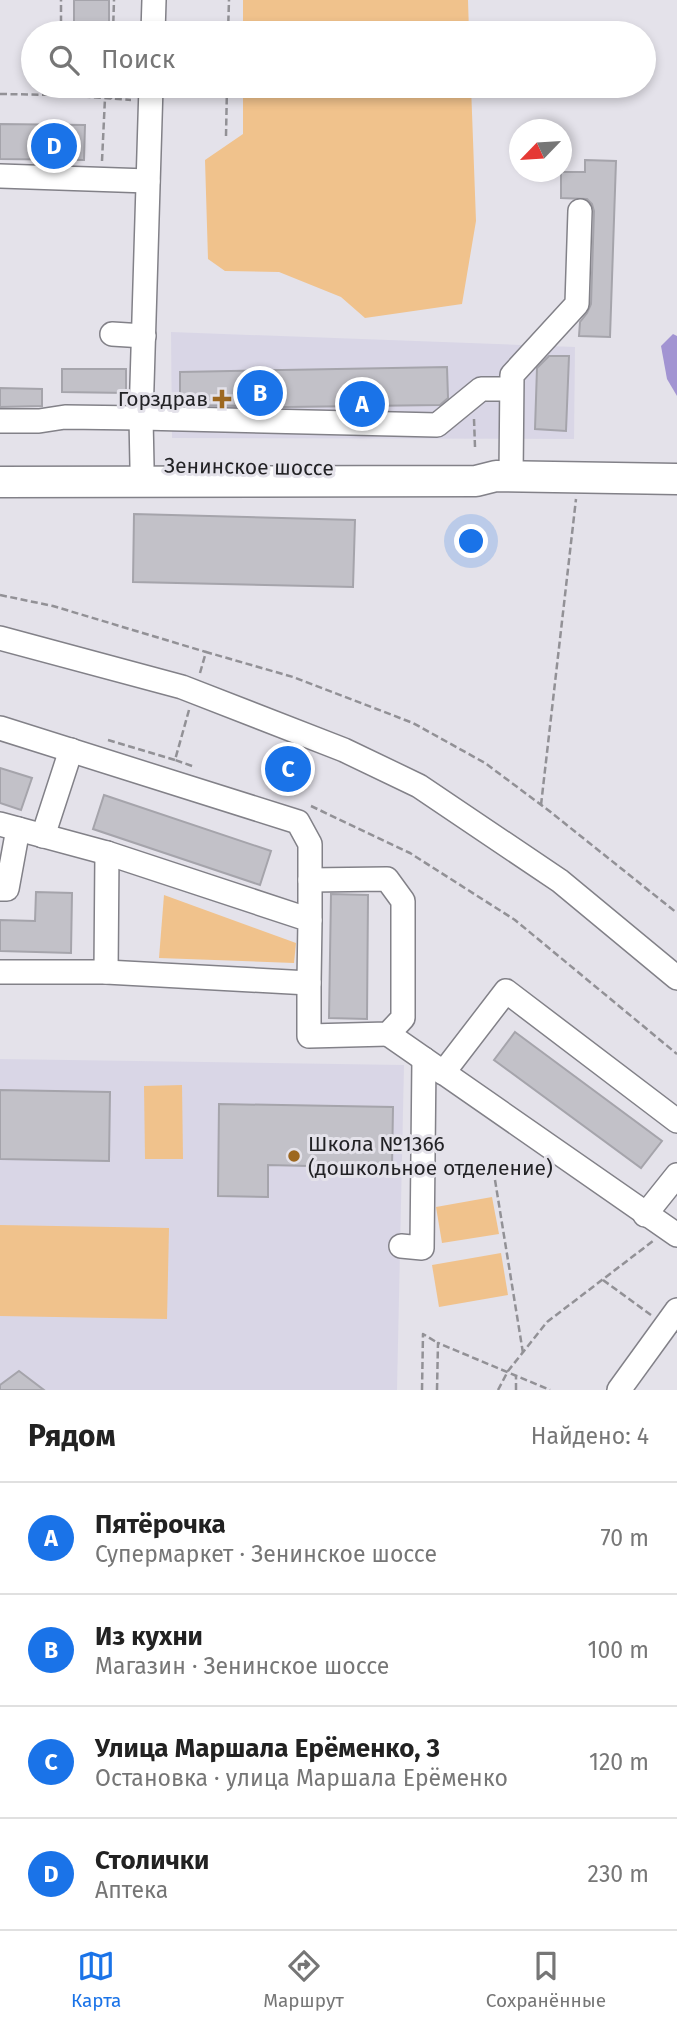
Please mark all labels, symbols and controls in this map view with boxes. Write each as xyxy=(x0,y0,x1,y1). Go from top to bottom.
search box xyxy=(21,21,656,98)
icon: search xyxy=(45,41,83,79)
text: Поиск xyxy=(101,44,175,75)
north arrow xyxy=(509,119,572,182)
pin: D xyxy=(31,120,77,172)
pin: B xyxy=(237,367,283,419)
pin: A xyxy=(339,378,385,430)
place label: Горздрав xyxy=(118,386,208,412)
marker: Горздрав xyxy=(214,391,230,407)
street label: Зенинское шоссе xyxy=(164,453,334,481)
your location xyxy=(454,524,488,558)
pin: C xyxy=(265,743,311,795)
place label: Школа №1366 (дошкольное отделение) xyxy=(308,1131,553,1181)
marker: Школа №1366 (дошкольное отделение) xyxy=(286,1148,302,1164)
text: Рядом xyxy=(28,1418,116,1454)
text: Найдено: 4 xyxy=(531,1422,649,1450)
text: Пятёрочка xyxy=(95,1509,226,1540)
text: A xyxy=(44,1524,58,1552)
text: 70 m xyxy=(600,1524,649,1552)
text: Супермаркет · Зенинское шоссе xyxy=(95,1540,437,1568)
text: Из кухни xyxy=(95,1621,203,1652)
text: B xyxy=(44,1636,58,1664)
text: 100 m xyxy=(588,1636,649,1664)
text: Магазин · Зенинское шоссе xyxy=(95,1652,389,1680)
text: Улица Маршала Ерёменко, 3 xyxy=(95,1733,440,1764)
text: C xyxy=(44,1748,58,1776)
text: 120 m xyxy=(589,1748,649,1776)
text: Остановка · улица Маршала Ерёменко xyxy=(95,1764,508,1792)
text: Столички xyxy=(95,1845,209,1876)
text: D xyxy=(44,1860,58,1888)
text: 230 m xyxy=(588,1860,649,1888)
text: Аптека xyxy=(95,1876,168,1904)
tab: Карта xyxy=(71,1947,121,2012)
tab: Маршрут xyxy=(263,1947,344,2012)
tab: Сохранённые xyxy=(486,1947,606,2012)

